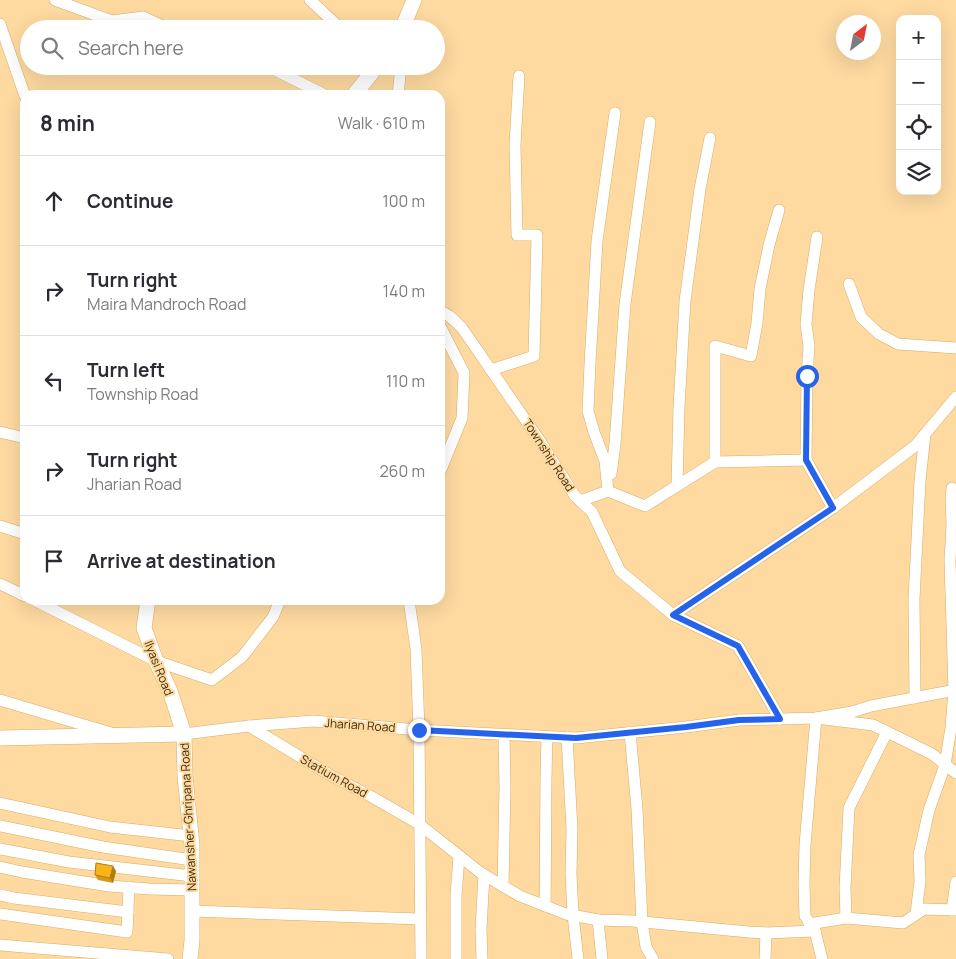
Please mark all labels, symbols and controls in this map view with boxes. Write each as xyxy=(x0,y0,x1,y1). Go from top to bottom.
north arrow xyxy=(836,15,881,60)
map controls xyxy=(896,15,941,195)
button: + xyxy=(896,15,941,60)
search box xyxy=(20,20,445,75)
icon: search xyxy=(38,34,66,62)
text: Search here xyxy=(78,35,184,61)
button: − xyxy=(896,60,941,105)
button: locate xyxy=(896,105,941,150)
text: 8 min xyxy=(40,109,95,137)
text: Walk · 610 m xyxy=(338,112,425,134)
button: layers xyxy=(896,150,941,195)
icon: ahead xyxy=(40,187,68,215)
text: Continue xyxy=(87,188,173,214)
text: 100 m xyxy=(382,190,425,212)
text: Turn right xyxy=(87,267,177,293)
icon: right xyxy=(40,277,68,305)
text: 140 m xyxy=(383,280,425,302)
text: Maira Mandroch Road xyxy=(87,293,246,315)
text: Turn left xyxy=(87,357,165,383)
route start xyxy=(796,365,819,388)
icon: left xyxy=(40,367,68,395)
text: 110 m xyxy=(386,370,425,392)
text: Township Road xyxy=(87,383,198,405)
street label: Township Road xyxy=(519,415,579,495)
text: Turn right xyxy=(87,447,177,473)
icon: right xyxy=(40,457,68,485)
text: 260 m xyxy=(379,460,425,482)
text: Jharian Road xyxy=(87,473,182,495)
icon: arrive xyxy=(40,547,68,575)
text: Arrive at destination xyxy=(87,548,276,574)
street label: Ilyasi Road xyxy=(140,638,178,698)
street label: Jharian Road xyxy=(324,714,396,736)
route end xyxy=(408,719,431,742)
street label: Nawansher-Ghripana Road xyxy=(176,743,200,891)
street label: Statium Road xyxy=(297,750,371,802)

